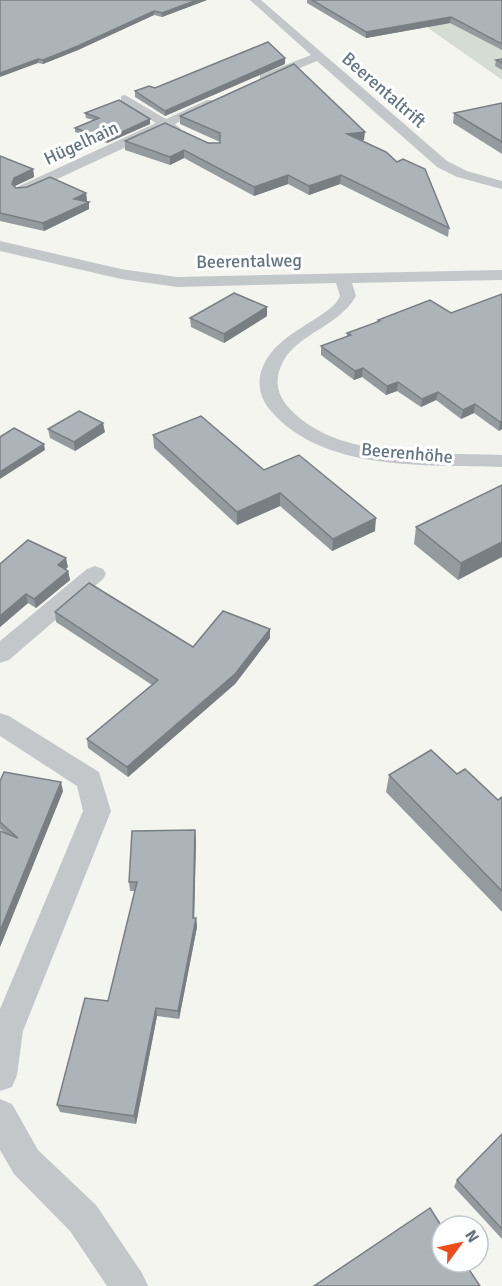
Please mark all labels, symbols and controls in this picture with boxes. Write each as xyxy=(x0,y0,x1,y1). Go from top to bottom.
street label: Beerentaltrift xyxy=(337,48,431,133)
street label: Hügelhain xyxy=(40,116,122,170)
street label: Beerentalweg xyxy=(196,249,302,273)
street label: Beerenhöhe xyxy=(360,438,454,468)
north arrow xyxy=(430,1214,490,1274)
text: N xyxy=(460,1226,483,1246)

